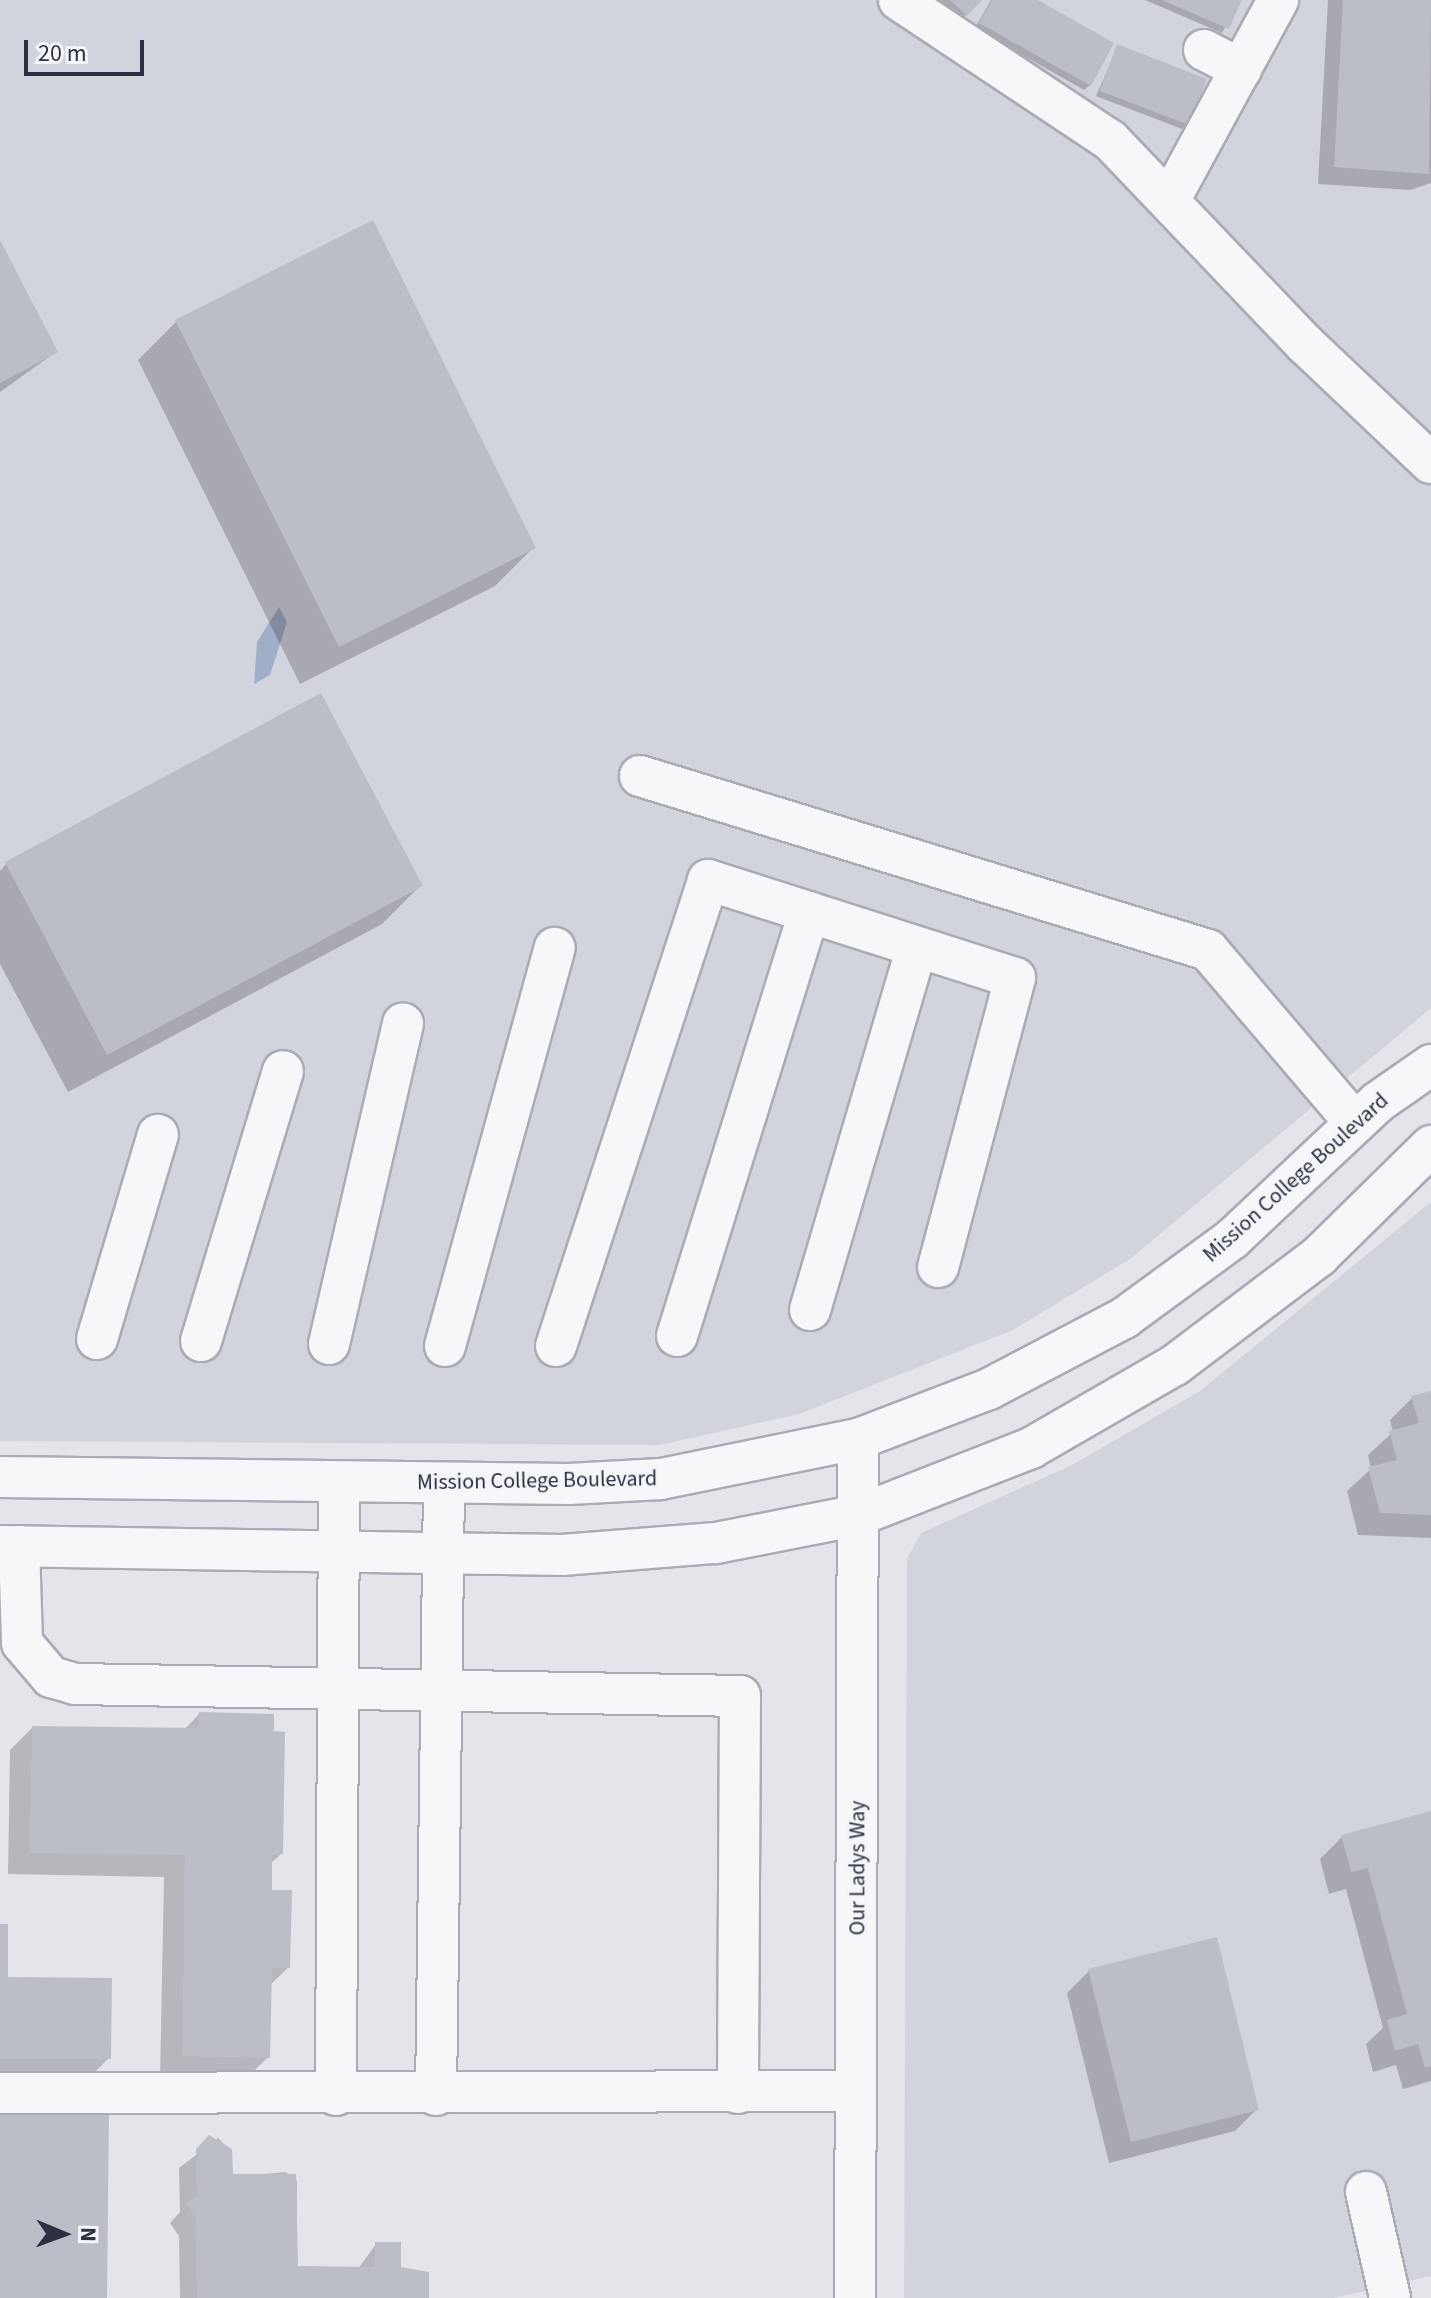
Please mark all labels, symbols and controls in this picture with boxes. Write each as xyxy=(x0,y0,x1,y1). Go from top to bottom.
scale bar xyxy=(28,24,148,74)
text: 20 m xyxy=(38,36,87,71)
street label: Mission College Boulevard xyxy=(1198,1088,1394,1268)
street label: Mission College Boulevard xyxy=(417,1466,657,1496)
street label: Our Ladys Way xyxy=(845,1801,871,1935)
north arrow xyxy=(24,2194,104,2274)
text: N xyxy=(72,2227,104,2242)

